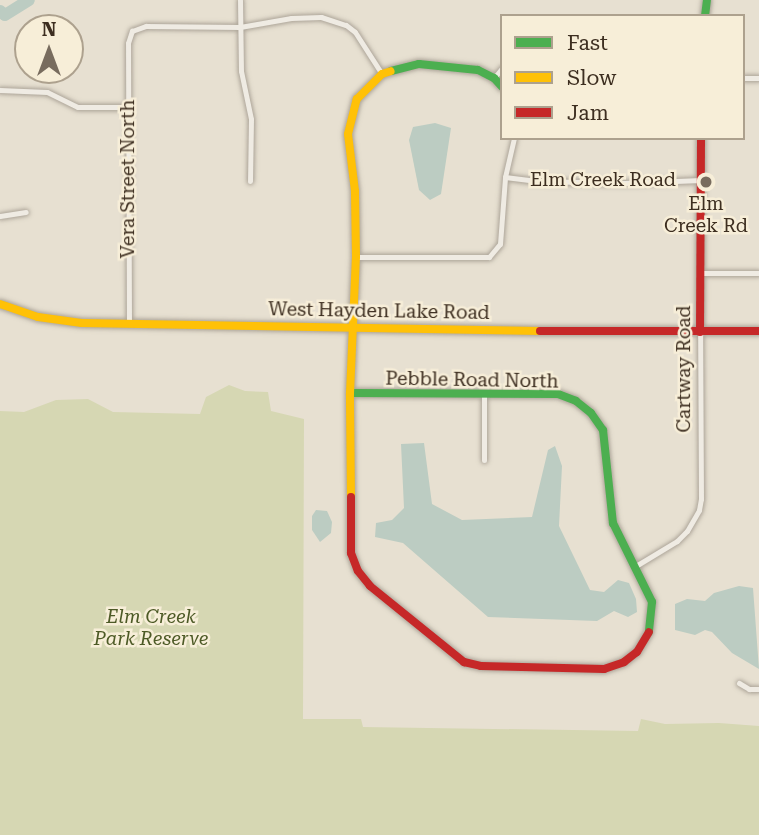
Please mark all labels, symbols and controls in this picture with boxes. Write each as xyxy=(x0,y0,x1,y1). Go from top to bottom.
north arrow xyxy=(14,14,84,84)
legend xyxy=(500,14,745,140)
text: N xyxy=(42,18,56,41)
text: Fast xyxy=(567,31,608,55)
text: Slow xyxy=(567,66,616,90)
street label: Vera Street North xyxy=(117,100,139,258)
text: Jam xyxy=(567,101,609,125)
street label: Elm Creek Road xyxy=(530,169,676,191)
marker: Elm Creek Rd xyxy=(698,174,714,190)
place label: Elm Creek Rd xyxy=(664,193,748,237)
street label: West Hayden Lake Road xyxy=(268,298,490,324)
street label: Cartway Road xyxy=(673,305,695,433)
street label: Pebble Road North xyxy=(385,367,559,393)
park label: Elm Creek Park Reserve xyxy=(94,606,208,650)

